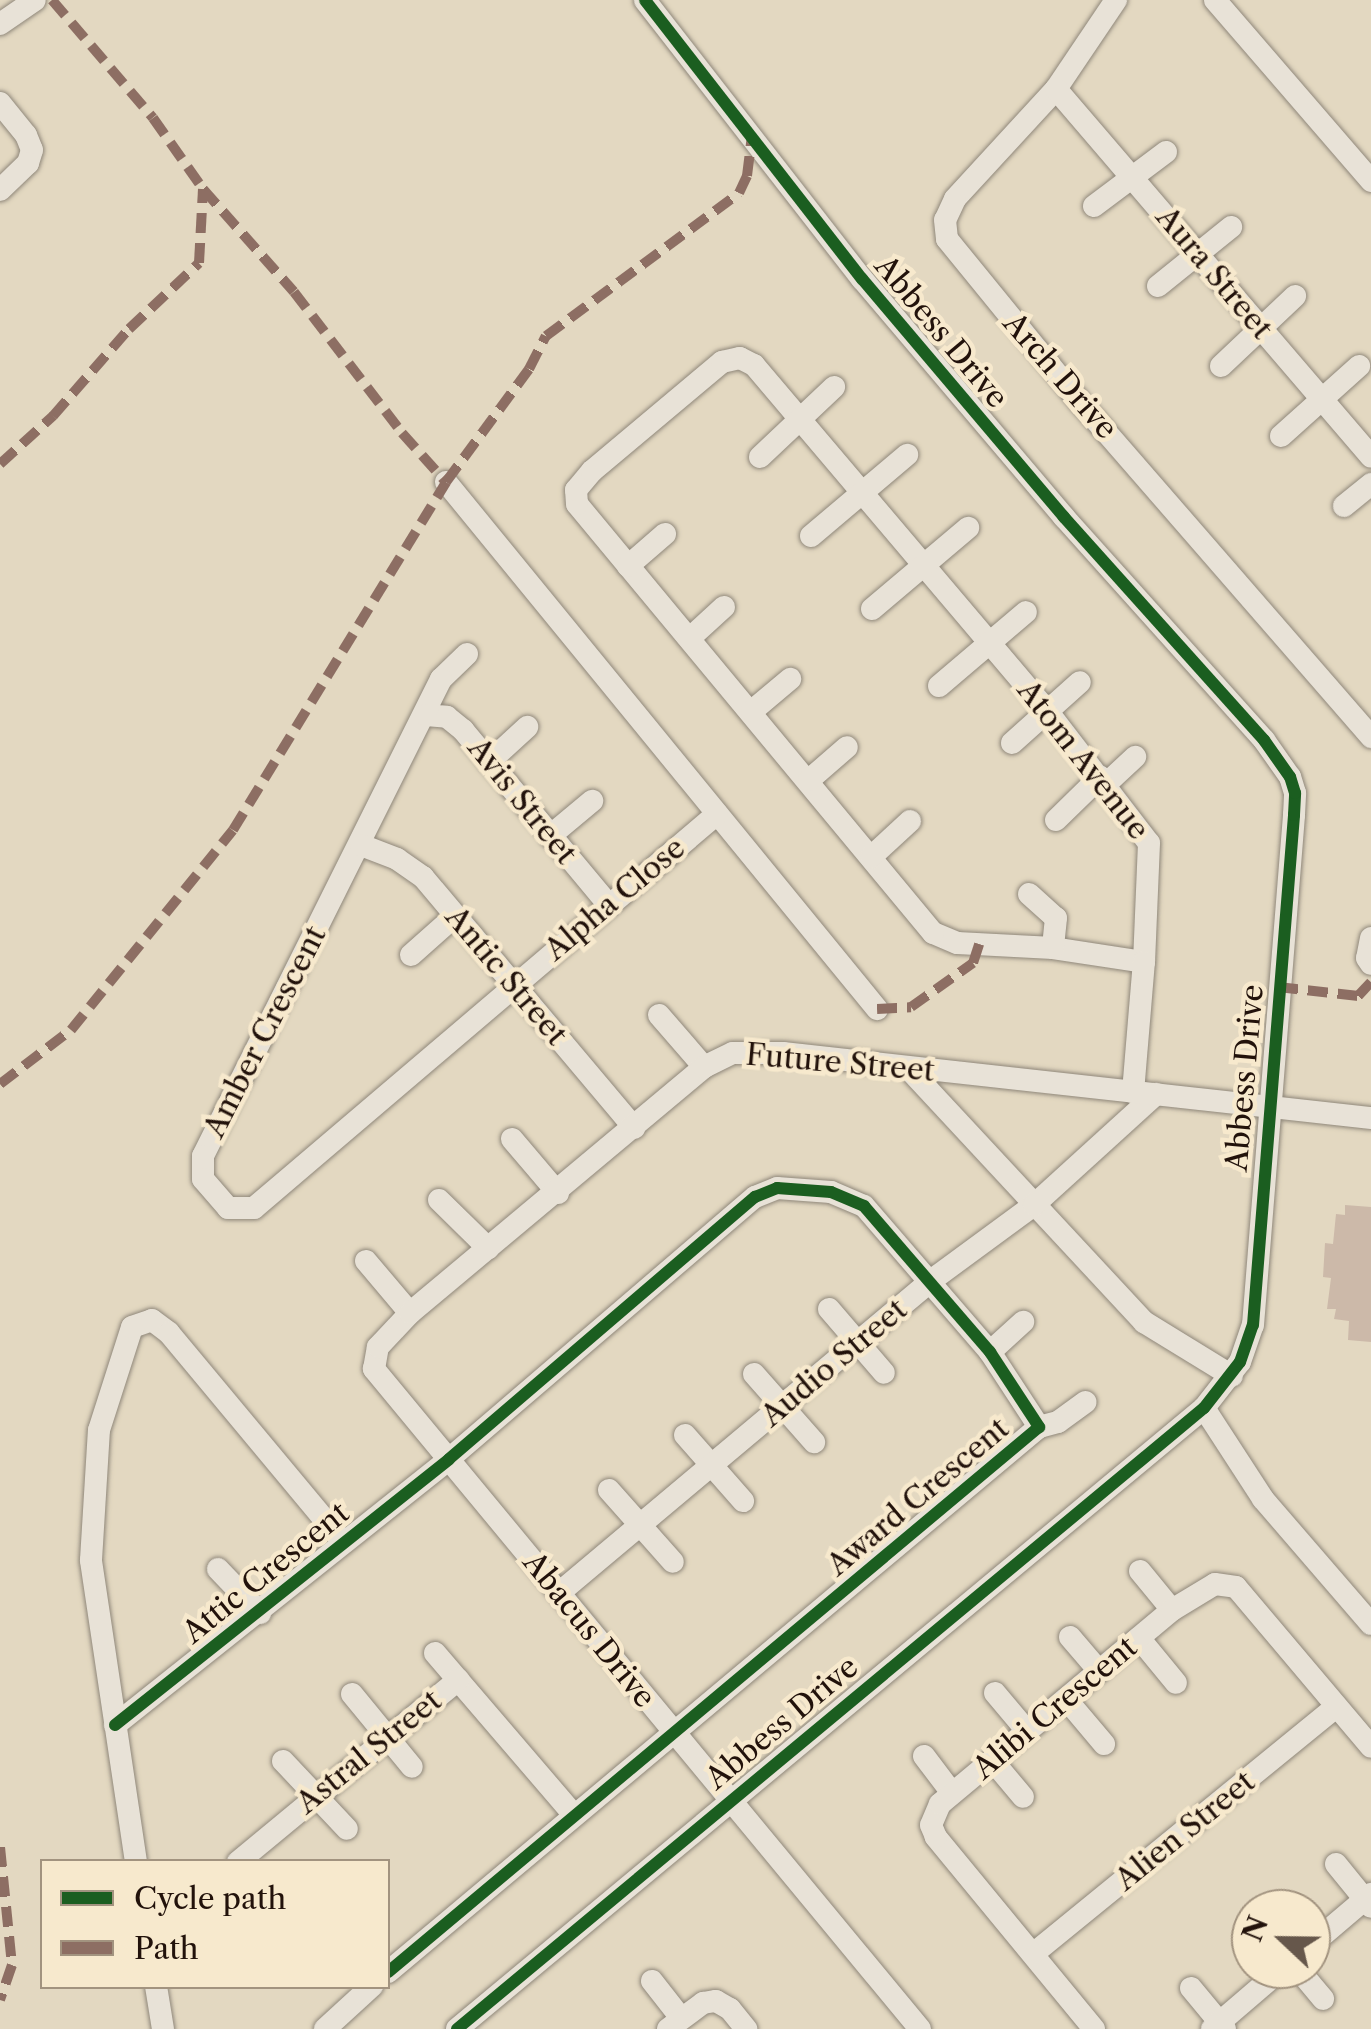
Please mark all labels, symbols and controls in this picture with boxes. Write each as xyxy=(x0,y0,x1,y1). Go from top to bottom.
street label: Aura Street xyxy=(1148,200,1280,346)
street label: Abbess Drive xyxy=(867,249,1015,415)
street label: Arch Drive xyxy=(996,306,1124,446)
street label: Atom Avenue xyxy=(1009,673,1157,847)
street label: Avis Street xyxy=(460,731,584,871)
street label: Alpha Close xyxy=(537,830,693,968)
street label: Antic Street xyxy=(438,900,574,1052)
street label: Amber Crescent xyxy=(196,920,334,1144)
street label: Abbess Drive xyxy=(1219,983,1271,1173)
street label: Future Street xyxy=(744,1037,936,1089)
street label: Audio Street xyxy=(754,1292,914,1434)
street label: Award Crescent xyxy=(820,1411,1016,1583)
street label: Attic Crescent xyxy=(176,1495,356,1651)
street label: Abacus Drive xyxy=(515,1545,663,1715)
street label: Alibi Crescent xyxy=(966,1629,1144,1787)
street label: Abbess Drive xyxy=(699,1649,865,1797)
street label: Astral Street xyxy=(289,1683,449,1821)
street label: Alien Street xyxy=(1108,1764,1262,1898)
legend xyxy=(40,1859,390,1989)
text: Cycle path xyxy=(134,1880,286,1917)
north arrow xyxy=(1231,1889,1331,1989)
text: N xyxy=(1235,1911,1275,1946)
text: Path xyxy=(134,1930,199,1967)

